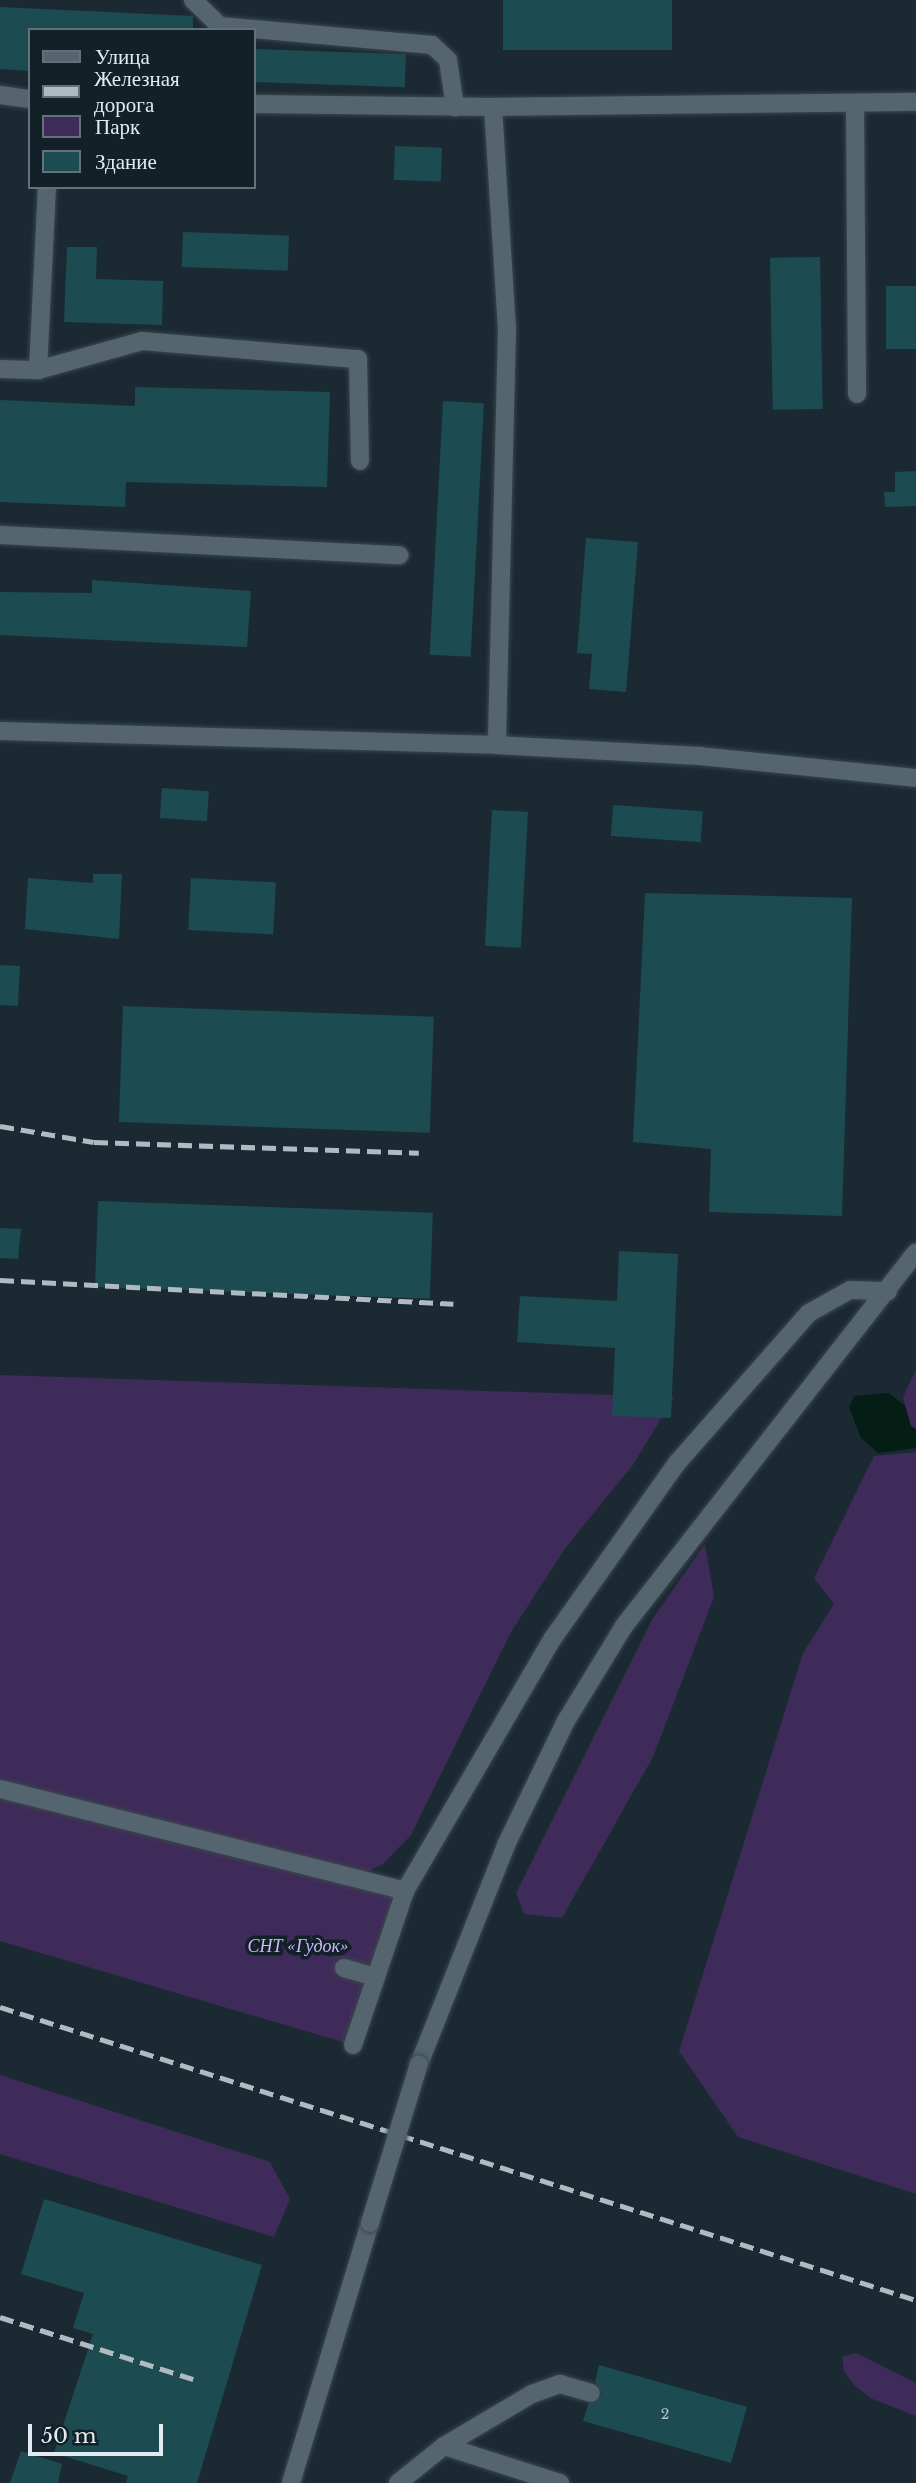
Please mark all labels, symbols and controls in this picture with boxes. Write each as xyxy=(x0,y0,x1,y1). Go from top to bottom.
legend xyxy=(28,28,256,189)
text: Улица xyxy=(95,44,150,70)
text: Железная дорога xyxy=(94,66,180,118)
text: Парк xyxy=(95,114,140,140)
text: Здание xyxy=(95,149,157,175)
park label: СНТ «Гудок» xyxy=(247,1935,349,1957)
house number: 2 xyxy=(661,2406,669,2422)
scale bar xyxy=(32,2410,166,2454)
text: 50 m xyxy=(41,2423,96,2449)

